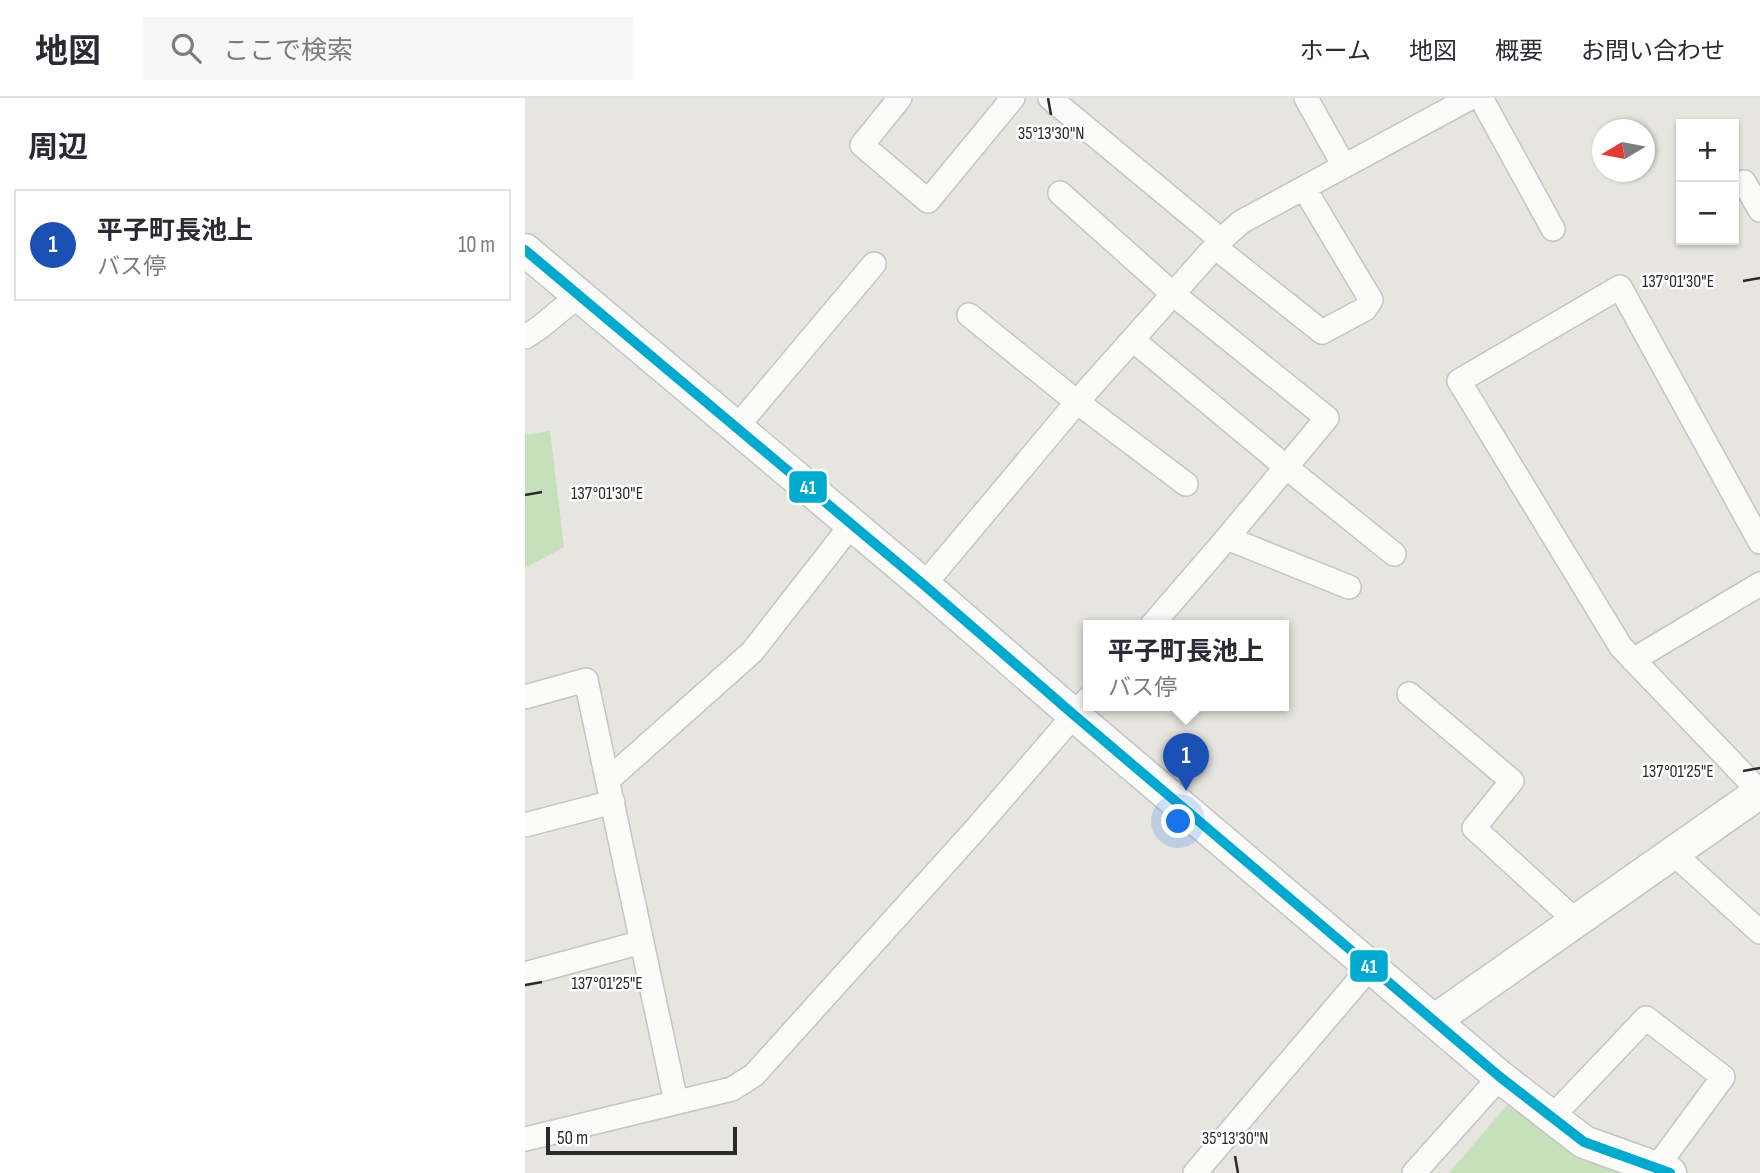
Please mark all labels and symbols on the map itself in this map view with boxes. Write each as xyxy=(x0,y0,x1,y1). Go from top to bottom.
north arrow xyxy=(1592,119,1655,182)
text: 35°13'30"N xyxy=(1018,123,1084,144)
text: 137°01'30"E xyxy=(1642,271,1714,292)
line badge: 41 xyxy=(788,470,828,504)
text: 41 xyxy=(800,477,817,500)
text: 137°01'30"E xyxy=(571,483,643,504)
pin: 1 xyxy=(1163,733,1209,791)
text: 137°01'25"E xyxy=(1642,761,1714,782)
your location xyxy=(1161,804,1195,838)
line badge: 41 xyxy=(1349,949,1389,983)
text: 41 xyxy=(1361,956,1378,979)
text: 137°01'25"E xyxy=(571,973,643,994)
scale bar xyxy=(546,1124,737,1156)
text: 35°13'30"N xyxy=(1202,1128,1268,1149)

